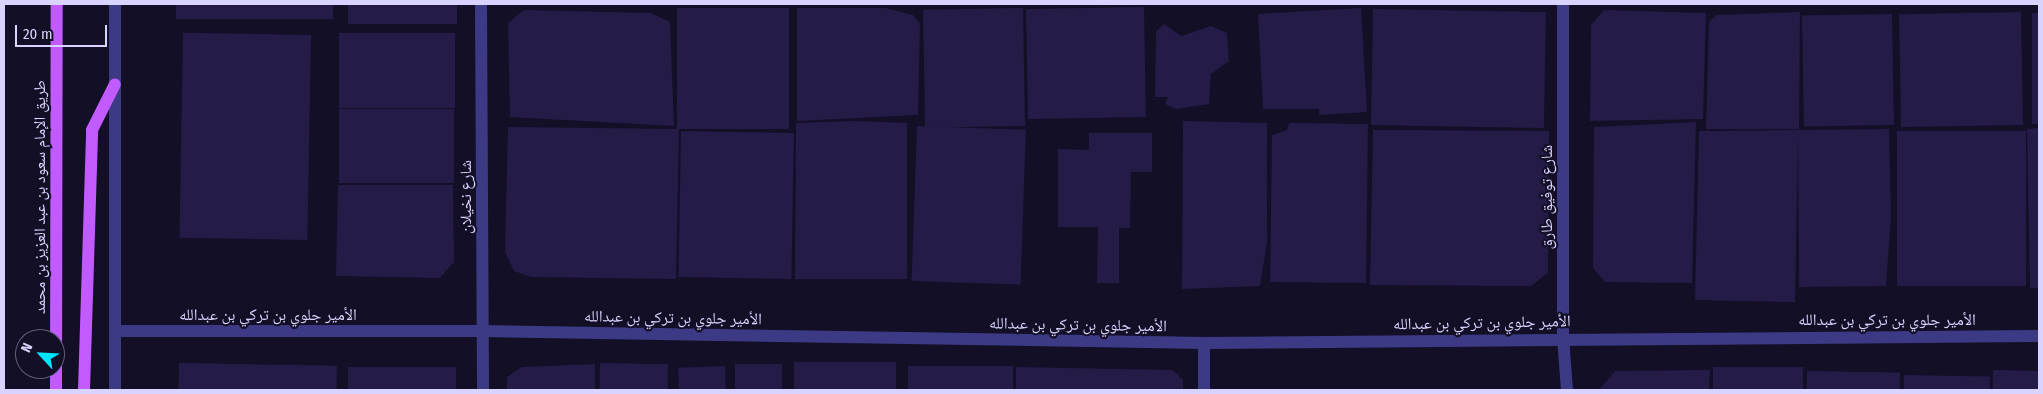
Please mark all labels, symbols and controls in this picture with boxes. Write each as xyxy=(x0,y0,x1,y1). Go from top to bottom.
scale bar xyxy=(18,15,110,47)
text: 20 m xyxy=(23,25,53,43)
street label: طريق الإمام سعود بن عبد العزيز بن محمد xyxy=(30,80,50,314)
street label: شارع توفيق طارق xyxy=(1537,145,1557,249)
street label: شارع نخيلان xyxy=(456,160,476,234)
street label: الأمير جلوي بن تركي بن عبدالله xyxy=(179,305,357,325)
street label: الأمير جلوي بن تركي بن عبدالله xyxy=(584,307,762,329)
street label: الأمير جلوي بن تركي بن عبدالله xyxy=(1798,310,1976,330)
street label: الأمير جلوي بن تركي بن عبدالله xyxy=(1393,312,1571,334)
street label: الأمير جلوي بن تركي بن عبدالله xyxy=(989,314,1167,336)
north arrow xyxy=(15,329,65,379)
text: N xyxy=(17,340,36,355)

